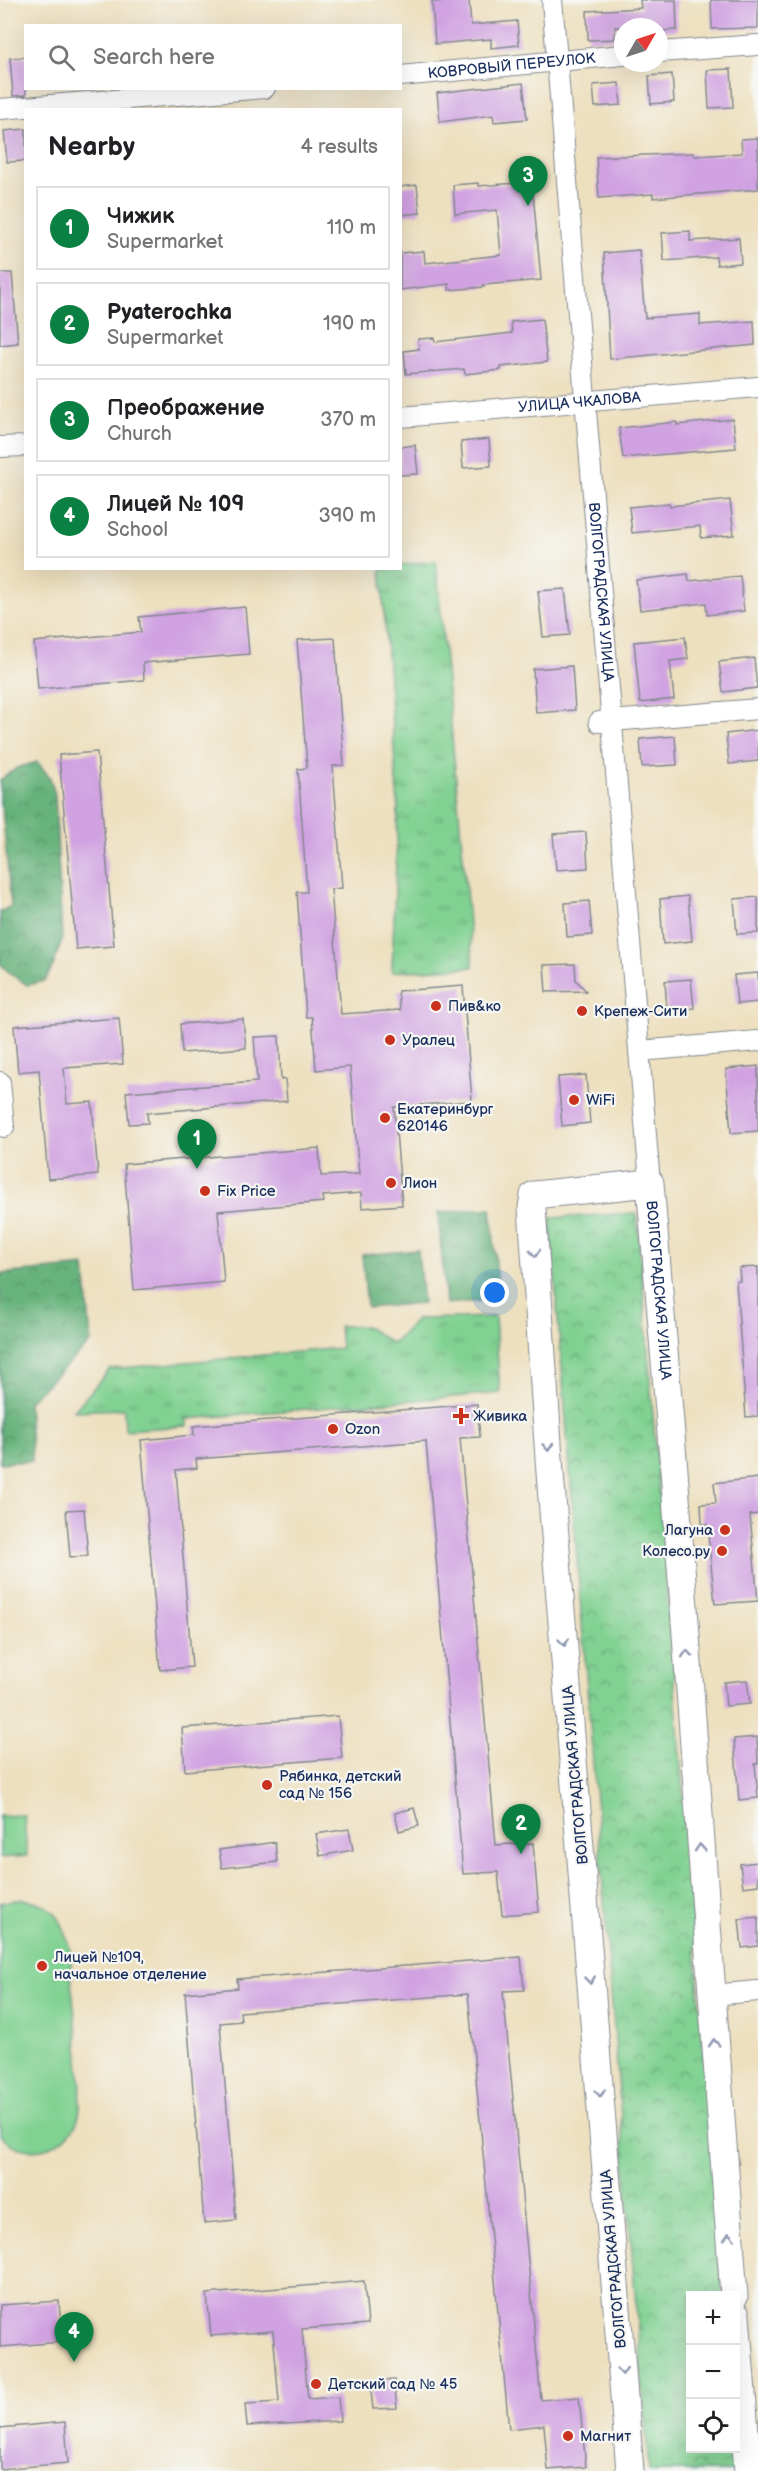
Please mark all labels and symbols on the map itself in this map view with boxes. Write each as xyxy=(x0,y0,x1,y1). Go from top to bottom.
north arrow xyxy=(614,18,668,72)
street label: КОВРОВЫЙ ПЕРЕУЛОК xyxy=(427,49,597,83)
pin: 3 xyxy=(508,156,548,206)
street label: УЛИЦА ЧКАЛОВА xyxy=(517,388,642,417)
street label: ВОЛГОГРАДСКАЯ УЛИЦА xyxy=(584,502,618,683)
place label: Пив&ко xyxy=(448,997,501,1016)
marker: Пив&ко xyxy=(429,999,443,1013)
place label: Крепеж-Сити xyxy=(594,1002,687,1021)
marker: Крепеж-Сити xyxy=(575,1004,589,1018)
place label: Уралец xyxy=(402,1031,455,1050)
marker: Уралец xyxy=(383,1033,397,1047)
place label: WiFi xyxy=(586,1091,615,1110)
marker: WiFi xyxy=(567,1093,581,1107)
place label: Екатеринбург 620146 xyxy=(397,1100,494,1136)
marker: Екатеринбург 620146 xyxy=(378,1111,392,1125)
pin: 1 xyxy=(178,1120,216,1169)
place label: Лион xyxy=(402,1174,437,1193)
marker: Лион xyxy=(384,1176,398,1190)
place label: Fix Price xyxy=(217,1182,276,1201)
marker: Fix Price xyxy=(198,1184,212,1198)
street label: ВОЛГОГРАДСКАЯ УЛИЦА xyxy=(641,1200,675,1381)
one-way arrow xyxy=(528,1248,541,1257)
your location xyxy=(480,1278,509,1307)
place label: Живика xyxy=(473,1407,527,1426)
marker: Живика xyxy=(454,1409,468,1423)
place label: Ozon xyxy=(345,1420,380,1439)
marker: Ozon xyxy=(326,1422,340,1436)
one-way arrow xyxy=(542,1443,555,1452)
place label: Лагуна xyxy=(663,1521,713,1540)
marker: Лагуна xyxy=(718,1523,732,1537)
place label: Колесо.ру xyxy=(642,1542,710,1561)
marker: Колесо.ру xyxy=(715,1544,729,1558)
one-way arrow xyxy=(557,1637,570,1646)
one-way arrow xyxy=(680,1649,693,1658)
street label: ВОЛГОГРАДСКАЯ УЛИЦА xyxy=(558,1684,593,1865)
place label: Рябинка, детский сад № 156 xyxy=(279,1767,402,1803)
marker: Рябинка, детский сад № 156 xyxy=(260,1778,274,1792)
pin: 2 xyxy=(502,1804,540,1854)
one-way arrow xyxy=(694,1844,707,1853)
place label: Лицей №109, начальное отделение xyxy=(53,1948,207,1984)
marker: Лицей №109, начальное отделение xyxy=(35,1959,49,1973)
one-way arrow xyxy=(583,1976,596,1985)
one-way arrow xyxy=(708,2038,721,2047)
one-way arrow xyxy=(593,2089,606,2098)
street label: ВОЛГОГРАДСКАЯ УЛИЦА xyxy=(596,2168,631,2349)
one-way arrow xyxy=(723,2233,736,2242)
pin: 4 xyxy=(54,2312,94,2362)
one-way arrow xyxy=(615,2367,628,2376)
place label: Детский сад № 45 xyxy=(328,2375,457,2394)
marker: Детский сад № 45 xyxy=(309,2377,323,2391)
place label: Магнит xyxy=(580,2427,631,2446)
marker: Магнит xyxy=(561,2429,575,2443)

